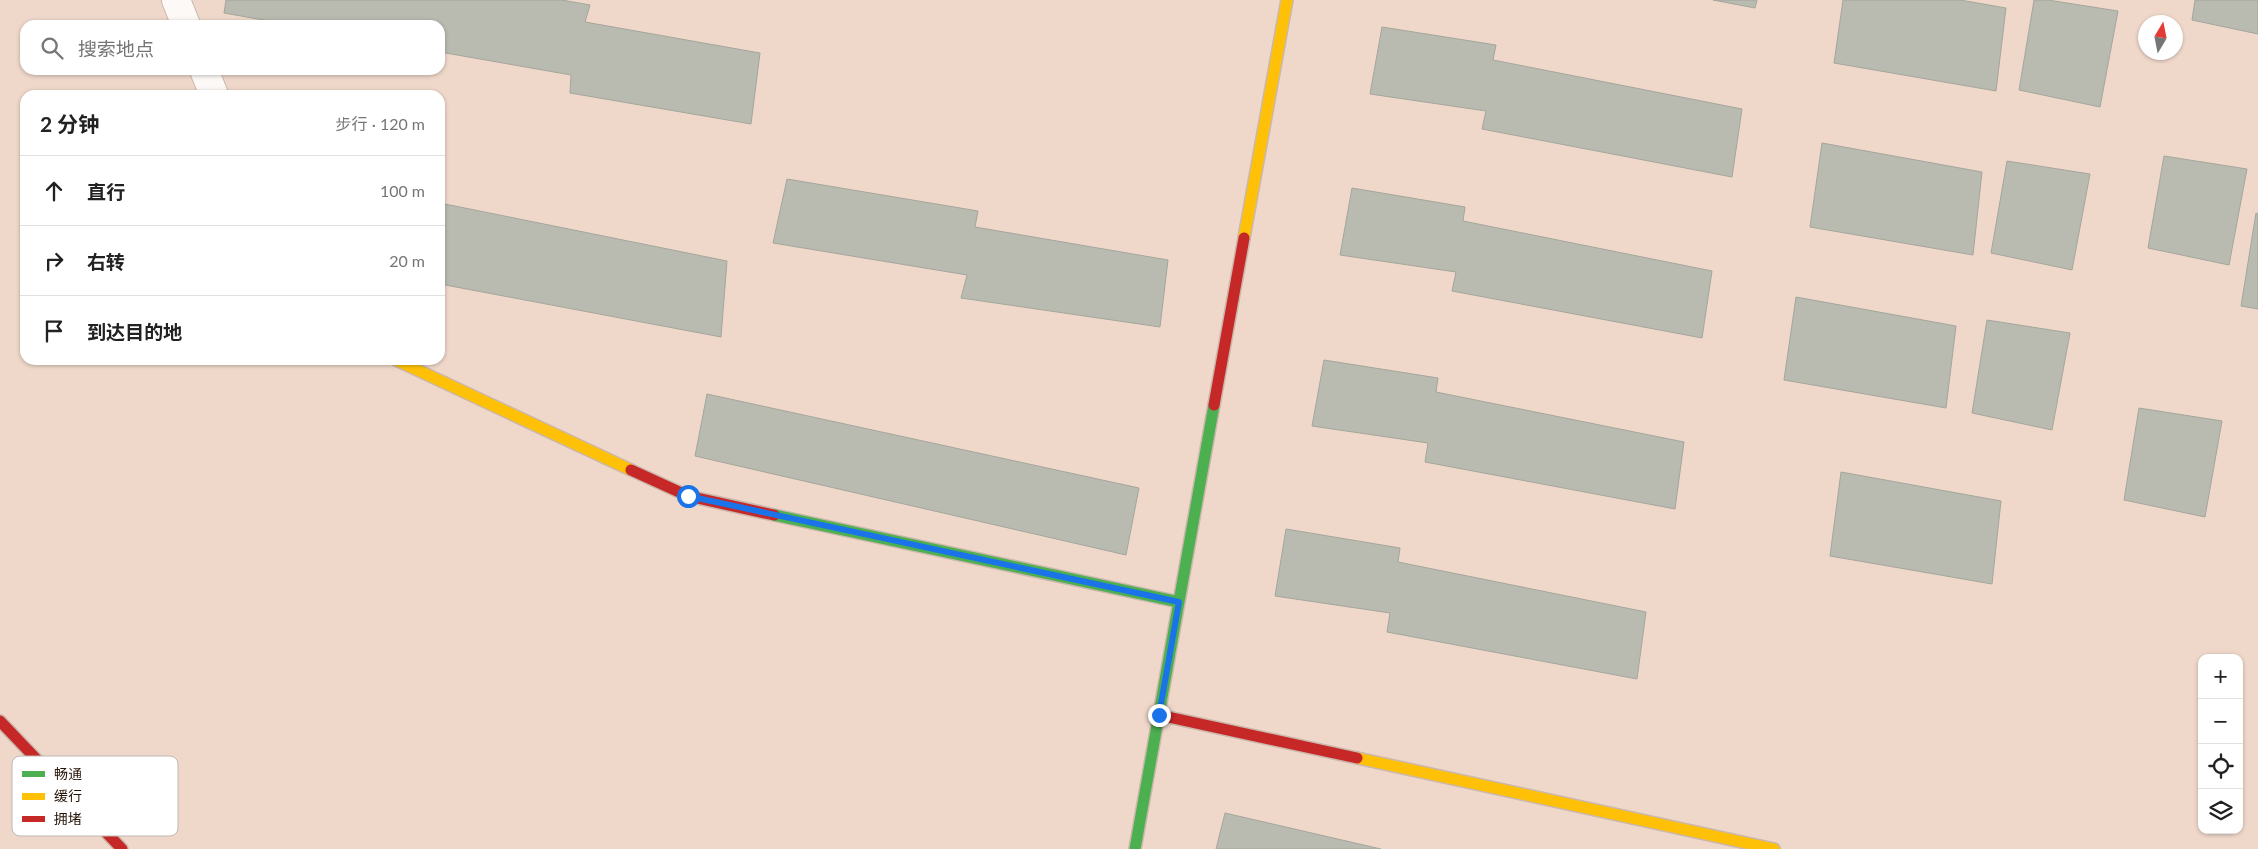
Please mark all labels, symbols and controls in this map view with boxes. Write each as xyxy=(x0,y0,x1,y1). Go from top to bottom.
north arrow xyxy=(2138,15,2183,60)
search box xyxy=(20,20,445,75)
icon: search xyxy=(38,34,66,62)
text: 搜索地点 xyxy=(78,37,154,60)
text: 2 分钟 xyxy=(40,111,99,136)
text: 步行 · 120 m xyxy=(336,114,425,133)
icon: ahead xyxy=(40,177,68,205)
text: 直行 xyxy=(87,180,125,203)
text: 100 m xyxy=(380,181,425,200)
icon: right xyxy=(40,247,68,275)
text: 右转 xyxy=(87,250,125,273)
text: 20 m xyxy=(389,251,425,270)
icon: arrive xyxy=(40,317,68,345)
text: 到达目的地 xyxy=(87,320,182,343)
route start xyxy=(677,485,700,508)
map controls xyxy=(2198,654,2243,834)
button: + xyxy=(2198,654,2243,699)
button: − xyxy=(2198,699,2243,744)
route end xyxy=(1148,704,1171,727)
button: locate xyxy=(2198,744,2243,789)
legend xyxy=(12,756,178,836)
text: 畅通 xyxy=(54,765,82,782)
text: 缓行 xyxy=(54,787,82,804)
button: layers xyxy=(2198,789,2243,834)
text: 拥堵 xyxy=(54,810,82,827)

